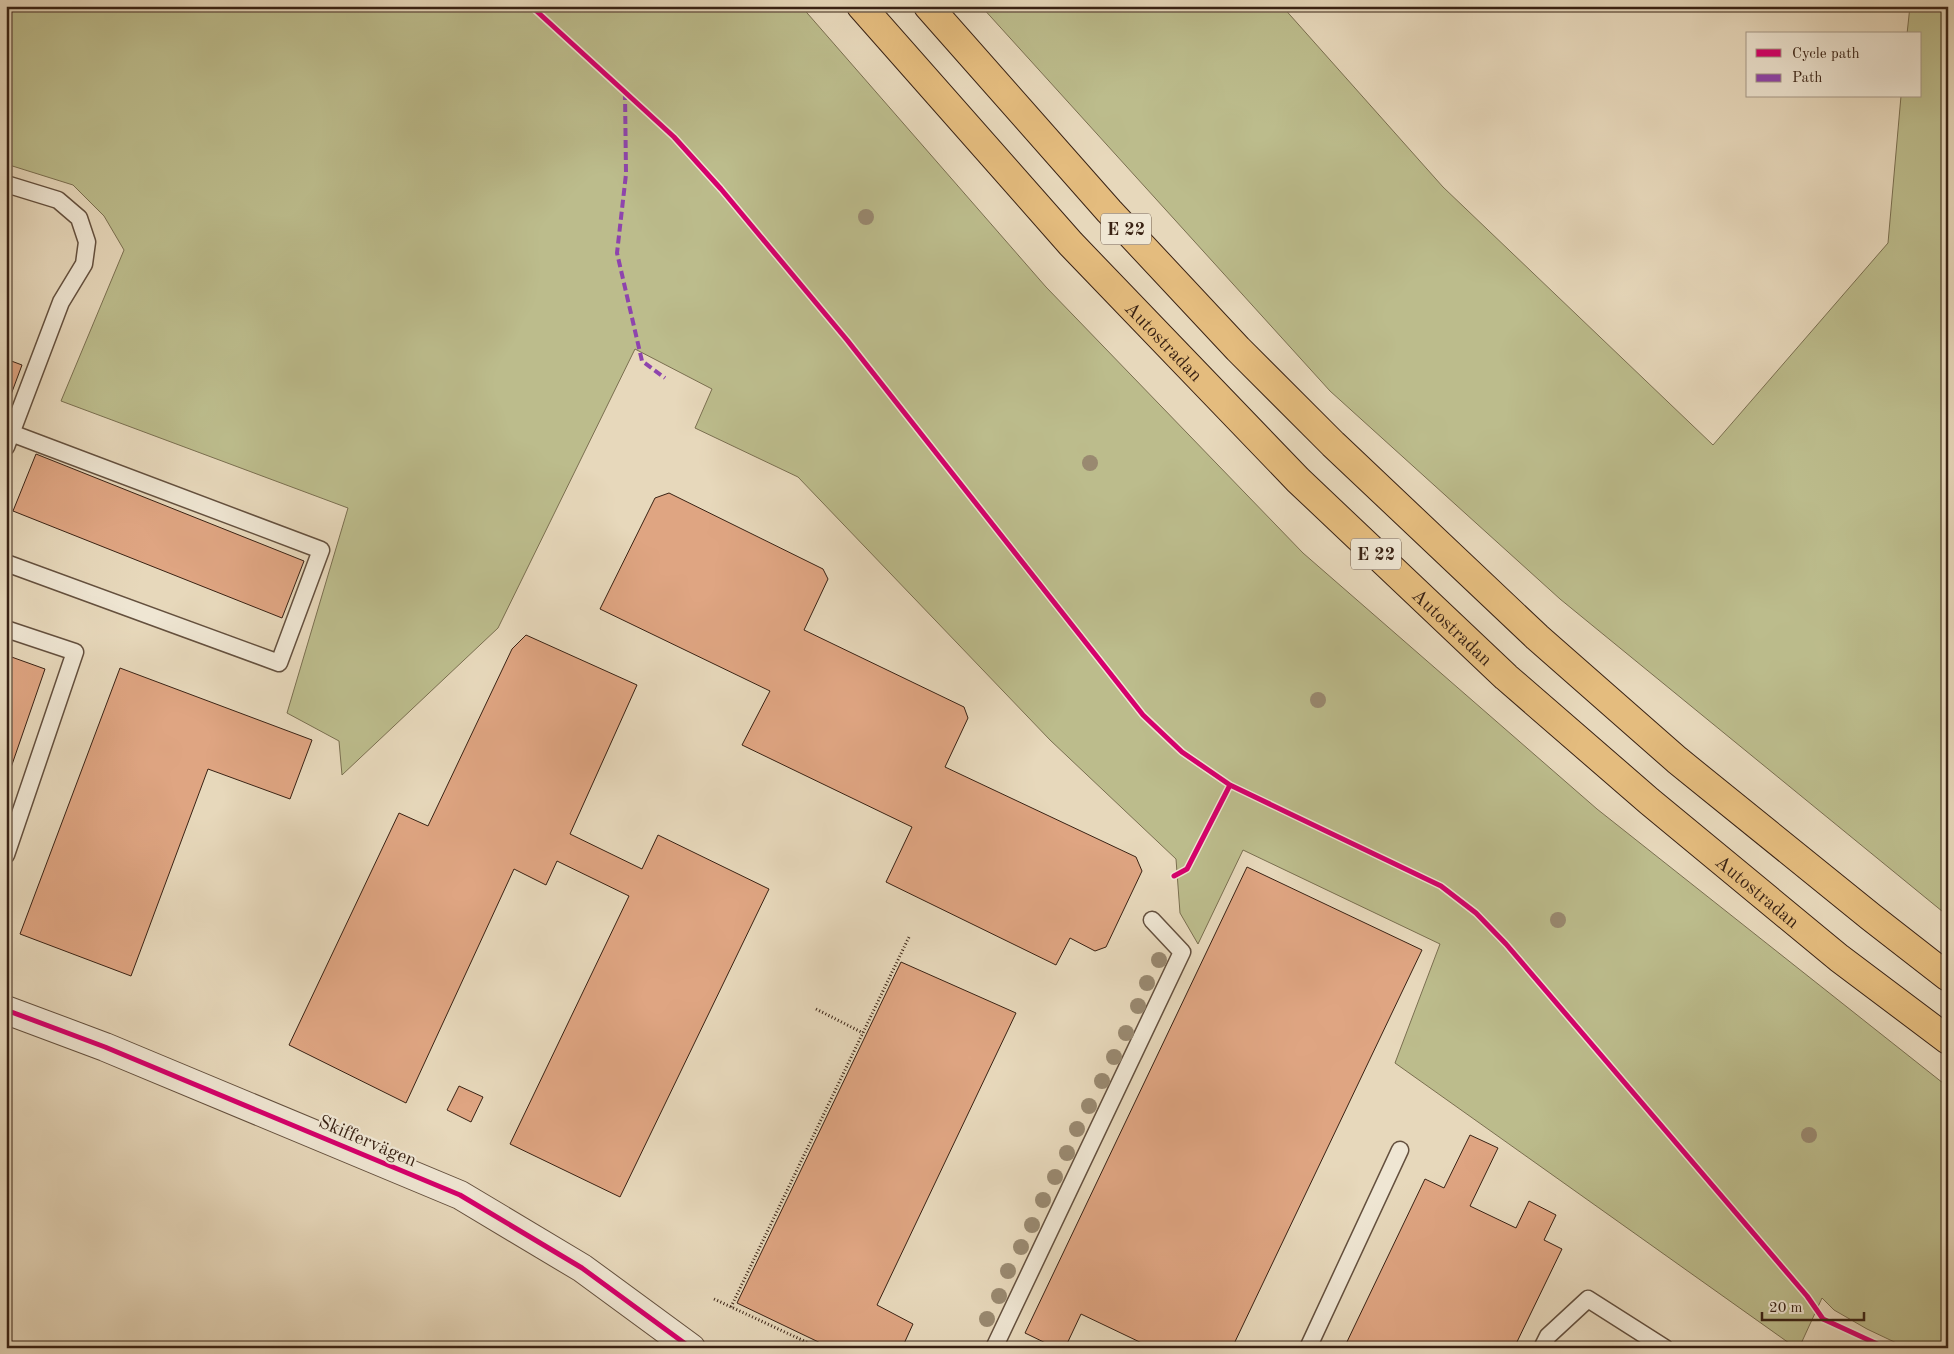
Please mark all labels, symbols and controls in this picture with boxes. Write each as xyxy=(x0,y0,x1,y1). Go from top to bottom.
legend xyxy=(1746,32,1922,98)
text: Cycle path xyxy=(1792,47,1860,62)
text: Path xyxy=(1792,71,1822,86)
road number: E 22 xyxy=(1101,213,1151,244)
street label: Autostradan xyxy=(1120,299,1205,386)
road number: E 22 xyxy=(1351,538,1401,570)
street label: Autostradan xyxy=(1407,586,1495,671)
street label: Autostradan xyxy=(1711,853,1802,933)
street label: Skiffervägen xyxy=(315,1113,419,1171)
scale bar xyxy=(1762,1289,1864,1321)
text: 20 m xyxy=(1769,1301,1803,1316)

